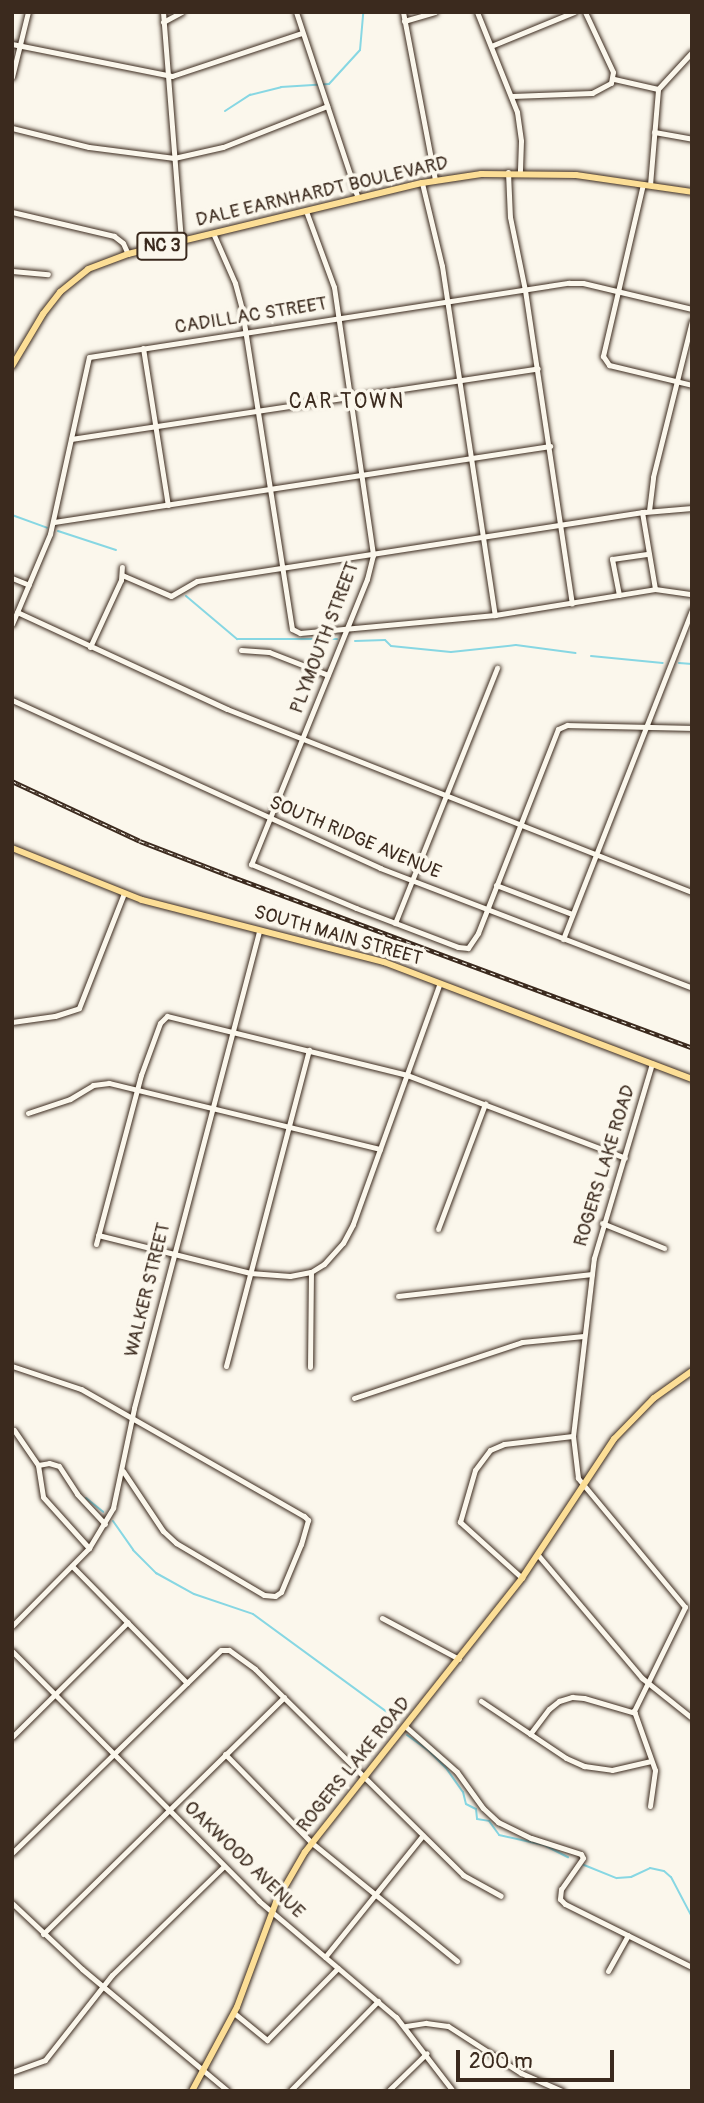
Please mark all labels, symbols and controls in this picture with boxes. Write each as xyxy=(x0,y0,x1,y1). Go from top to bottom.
street label: DALE EARNHARDT BOULEVARD xyxy=(194,152,450,232)
road number: NC 3 xyxy=(136,232,188,260)
street label: CADILLAC STREET xyxy=(173,293,329,339)
district label: CAR TOWN xyxy=(290,389,404,415)
street label: PLYMOUTH STREET xyxy=(286,559,364,717)
street label: SOUTH RIDGE AVENUE xyxy=(266,792,444,884)
street label: SOUTH MAIN STREET xyxy=(251,901,425,971)
street label: ROGERS LAKE ROAD xyxy=(570,1083,640,1249)
street label: WALKER STREET xyxy=(120,1221,176,1359)
street label: ROGERS LAKE ROAD xyxy=(292,1693,416,1837)
street label: OAKWOOD AVENUE xyxy=(179,1797,309,1923)
scale bar xyxy=(459,2036,616,2080)
text: 200 m xyxy=(469,2048,533,2075)

